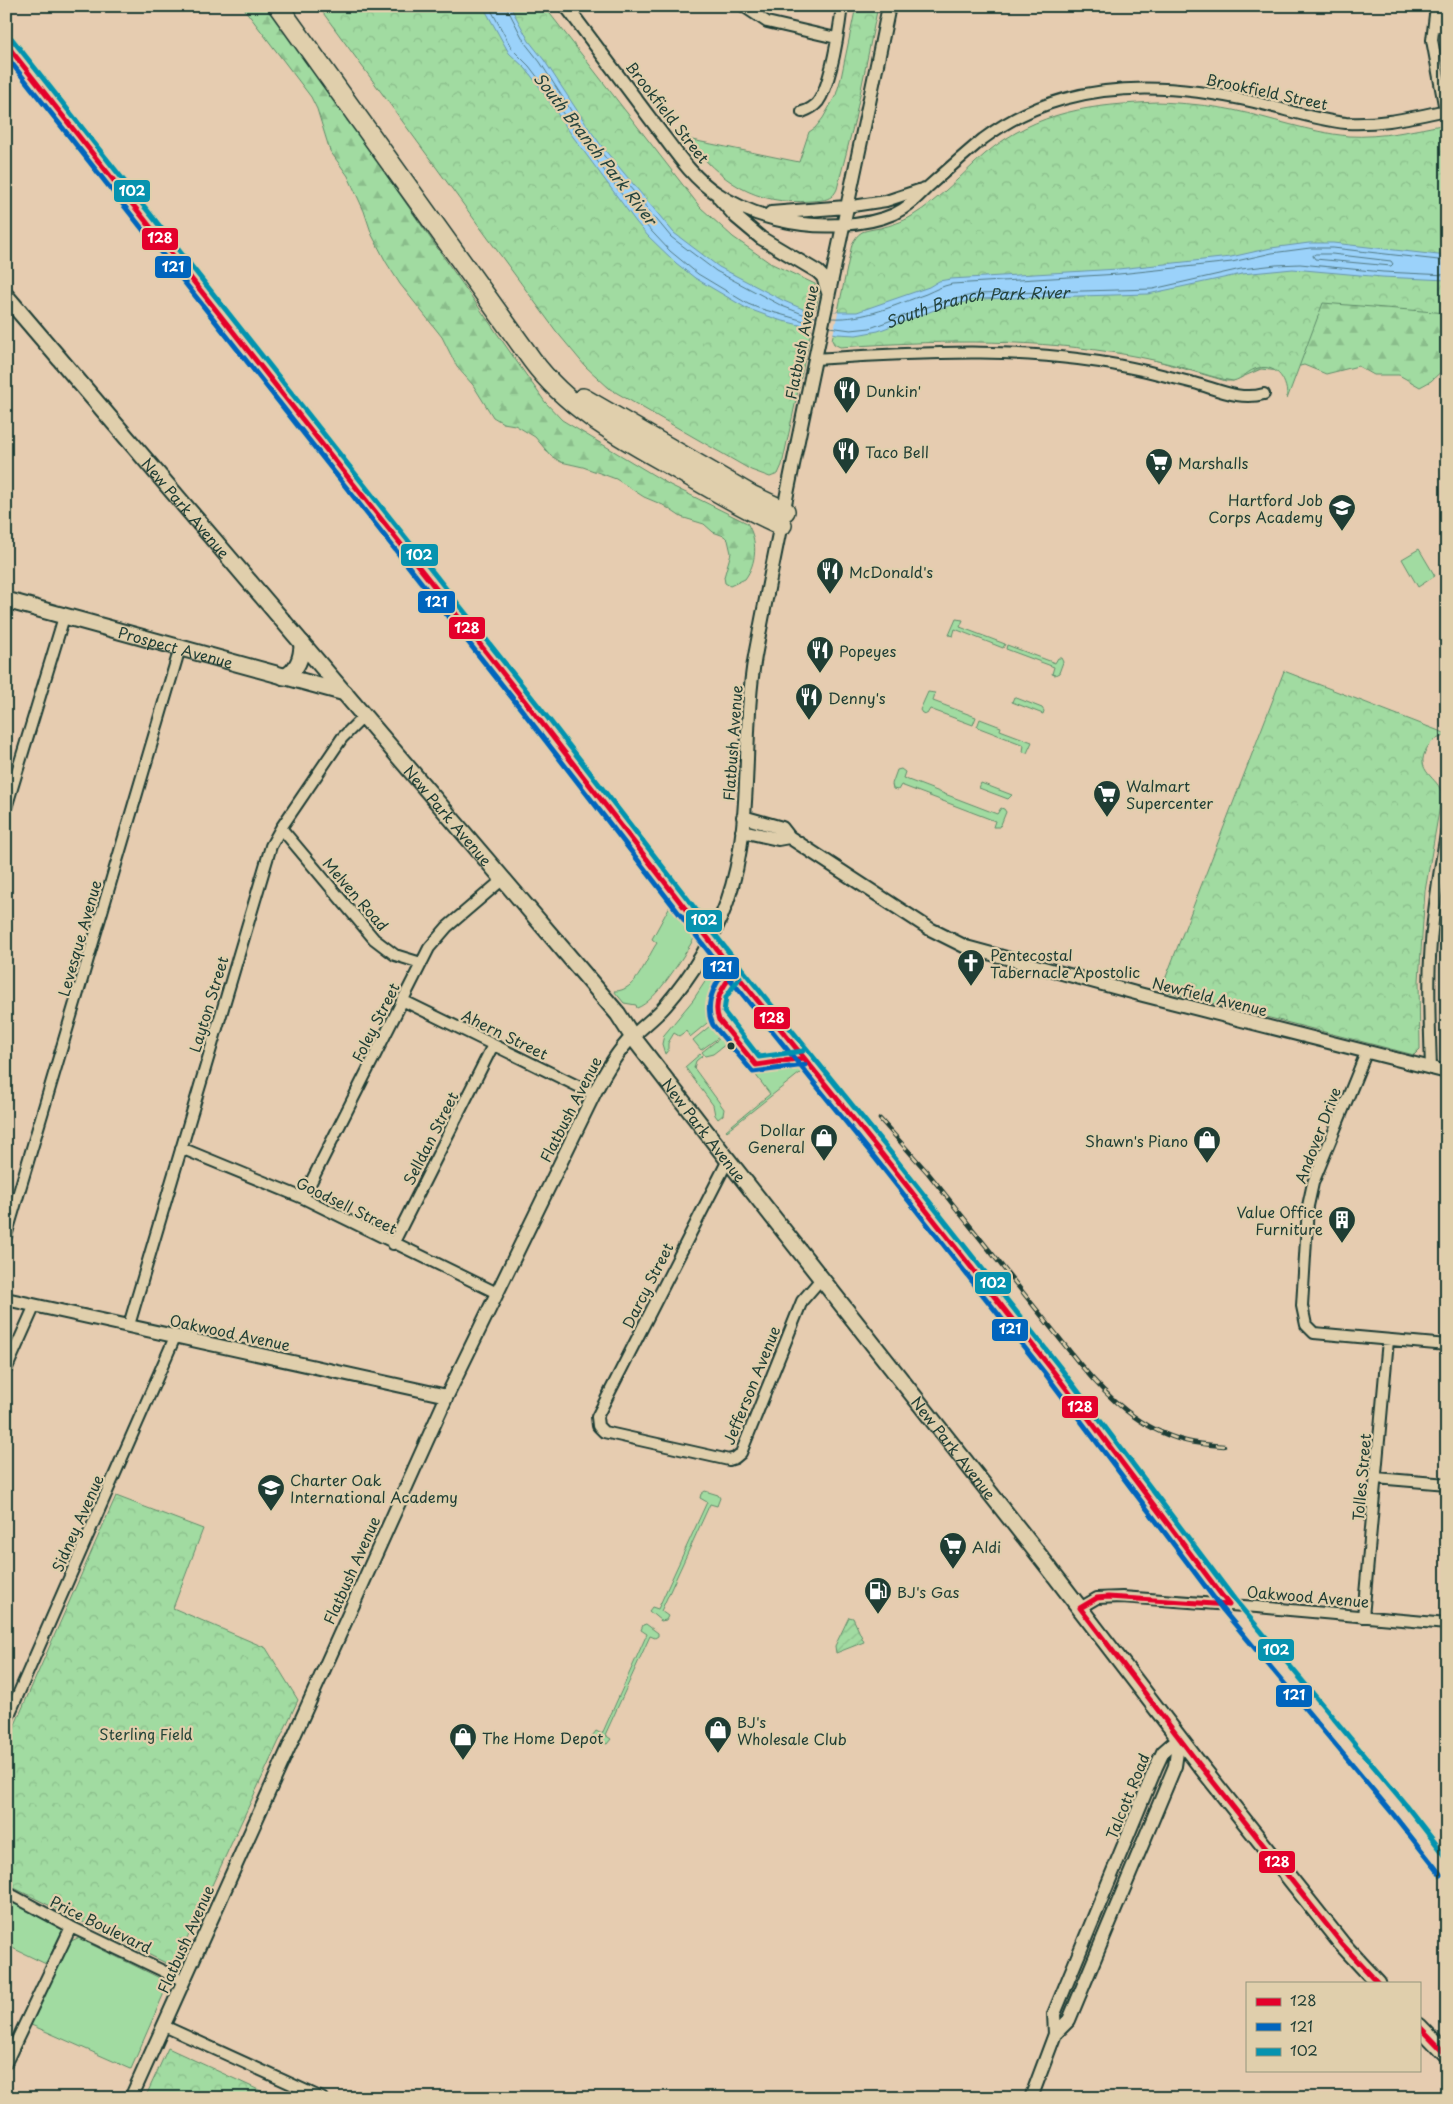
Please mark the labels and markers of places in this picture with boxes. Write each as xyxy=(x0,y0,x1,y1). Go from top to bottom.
restaurant icon: Dunkin' xyxy=(832,375,862,414)
place label: Dunkin' xyxy=(866,379,921,402)
restaurant icon: Taco Bell xyxy=(831,436,861,475)
place label: Taco Bell xyxy=(865,440,929,463)
supermarket icon: Marshalls xyxy=(1144,447,1174,486)
place label: Marshalls xyxy=(1178,451,1249,474)
place label: Hartford Job Corps Academy xyxy=(1208,488,1323,528)
school or university icon: Hartford Job Corps Academy xyxy=(1327,493,1357,532)
restaurant icon: McDonald's xyxy=(815,556,845,595)
place label: McDonald's xyxy=(849,560,933,583)
restaurant icon: Popeyes xyxy=(805,635,835,674)
place label: Popeyes xyxy=(839,639,896,662)
restaurant icon: Denny's xyxy=(794,682,824,721)
place label: Denny's xyxy=(828,686,886,709)
place label: Walmart Supercenter xyxy=(1126,774,1213,814)
supermarket icon: Walmart Supercenter xyxy=(1092,779,1122,818)
place label: Pentecostal Tabernacle Apostolic xyxy=(990,943,1140,983)
church icon: Pentecostal Tabernacle Apostolic xyxy=(956,948,986,987)
unlabelled marker xyxy=(726,1041,736,1051)
place label: Dollar General xyxy=(748,1118,805,1158)
shop icon: Dollar General xyxy=(809,1123,839,1162)
shop icon: Shawn's Piano xyxy=(1192,1125,1222,1164)
place label: Shawn's Piano xyxy=(1085,1129,1188,1152)
place label: Value Office Furniture xyxy=(1236,1200,1323,1240)
building icon: Value Office Furniture xyxy=(1327,1205,1357,1244)
place label: Charter Oak International Academy xyxy=(290,1468,458,1508)
school or university icon: Charter Oak International Academy xyxy=(256,1473,286,1512)
supermarket icon: Aldi xyxy=(938,1531,968,1570)
place label: Aldi xyxy=(972,1535,1001,1558)
fuel station icon: BJ's Gas xyxy=(863,1576,893,1615)
place label: BJ's Gas xyxy=(897,1580,960,1603)
place label: BJ's Wholesale Club xyxy=(737,1710,847,1750)
shop icon: BJ's Wholesale Club xyxy=(703,1715,733,1754)
shop icon: The Home Depot xyxy=(448,1722,478,1761)
place label: The Home Depot xyxy=(482,1726,603,1749)

